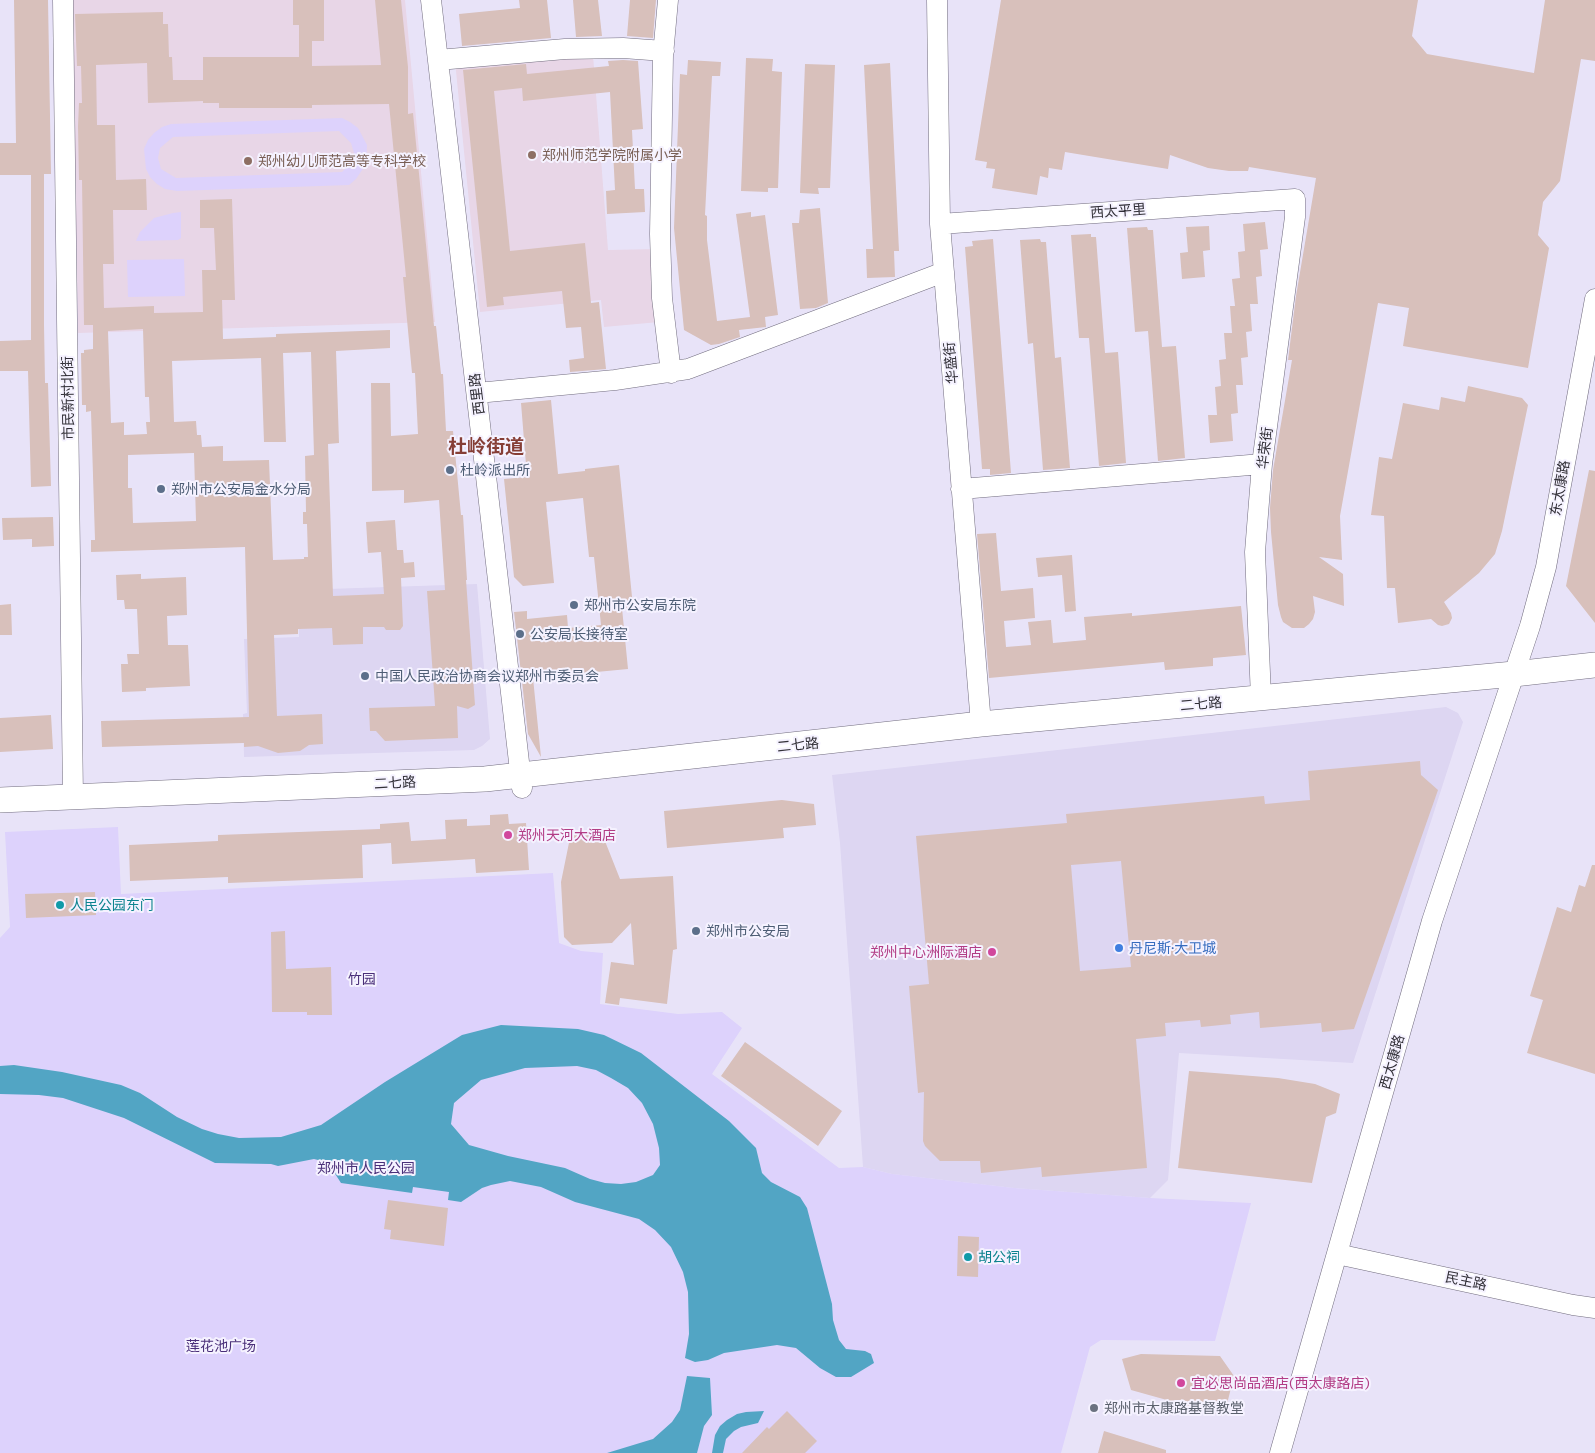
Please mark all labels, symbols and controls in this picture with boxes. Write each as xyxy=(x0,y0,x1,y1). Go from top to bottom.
place label: 郑州师范学院附属小学 xyxy=(542,147,682,163)
marker: 郑州师范学院附属小学 xyxy=(526,149,538,161)
place label: 郑州幼儿师范高等专科学校 xyxy=(258,153,426,169)
marker: 郑州幼儿师范高等专科学校 xyxy=(242,155,254,167)
street label: 西太平里 xyxy=(1089,201,1147,221)
street label: 华盛街 xyxy=(941,341,961,385)
street label: 市民新村北街 xyxy=(59,356,77,440)
street label: 西里路 xyxy=(466,372,488,416)
street label: 华荣街 xyxy=(1254,426,1276,470)
district label: 杜岭街道 xyxy=(448,436,524,458)
street label: 东太康路 xyxy=(1547,459,1573,517)
place label: 杜岭派出所 xyxy=(460,462,530,478)
marker: 杜岭派出所 xyxy=(444,464,456,476)
place label: 郑州市公安局金水分局 xyxy=(171,481,311,497)
marker: 郑州市公安局金水分局 xyxy=(155,483,167,495)
place label: 郑州市公安局东院 xyxy=(584,597,696,613)
marker: 郑州市公安局东院 xyxy=(568,599,580,611)
place label: 公安局长接待室 xyxy=(530,626,628,642)
marker: 公安局长接待室 xyxy=(514,628,526,640)
place label: 中国人民政治协商会议郑州市委员会 xyxy=(375,668,599,684)
marker: 中国人民政治协商会议郑州市委员会 xyxy=(359,670,371,682)
street label: 二七路 xyxy=(1179,694,1223,714)
street label: 二七路 xyxy=(776,734,820,756)
street label: 二七路 xyxy=(374,774,416,792)
place label: 郑州天河大酒店 xyxy=(518,827,616,843)
marker: 郑州天河大酒店 xyxy=(502,829,514,841)
place label: 人民公园东门 xyxy=(70,897,154,913)
marker: 人民公园东门 xyxy=(54,899,66,911)
place label: 郑州市公安局 xyxy=(706,923,790,939)
marker: 郑州市公安局 xyxy=(690,925,702,937)
place label: 丹尼斯·大卫城 xyxy=(1129,940,1216,956)
marker: 丹尼斯·大卫城 xyxy=(1113,942,1125,954)
place label: 郑州中心洲际酒店 xyxy=(870,944,982,960)
marker: 郑州中心洲际酒店 xyxy=(986,946,998,958)
park label: 竹园 xyxy=(348,971,376,987)
street label: 西太康路 xyxy=(1376,1033,1408,1091)
park label: 郑州市人民公园 xyxy=(317,1160,415,1176)
place label: 胡公祠 xyxy=(978,1249,1020,1265)
marker: 胡公祠 xyxy=(962,1251,974,1263)
street label: 民主路 xyxy=(1444,1268,1488,1294)
park label: 莲花池广场 xyxy=(186,1338,256,1354)
place label: 宜必思尚品酒店(西太康路店) xyxy=(1191,1375,1370,1391)
marker: 宜必思尚品酒店(西太康路店) xyxy=(1175,1377,1187,1389)
place label: 郑州市太康路基督教堂 xyxy=(1104,1400,1244,1416)
marker: 郑州市太康路基督教堂 xyxy=(1088,1402,1100,1414)

